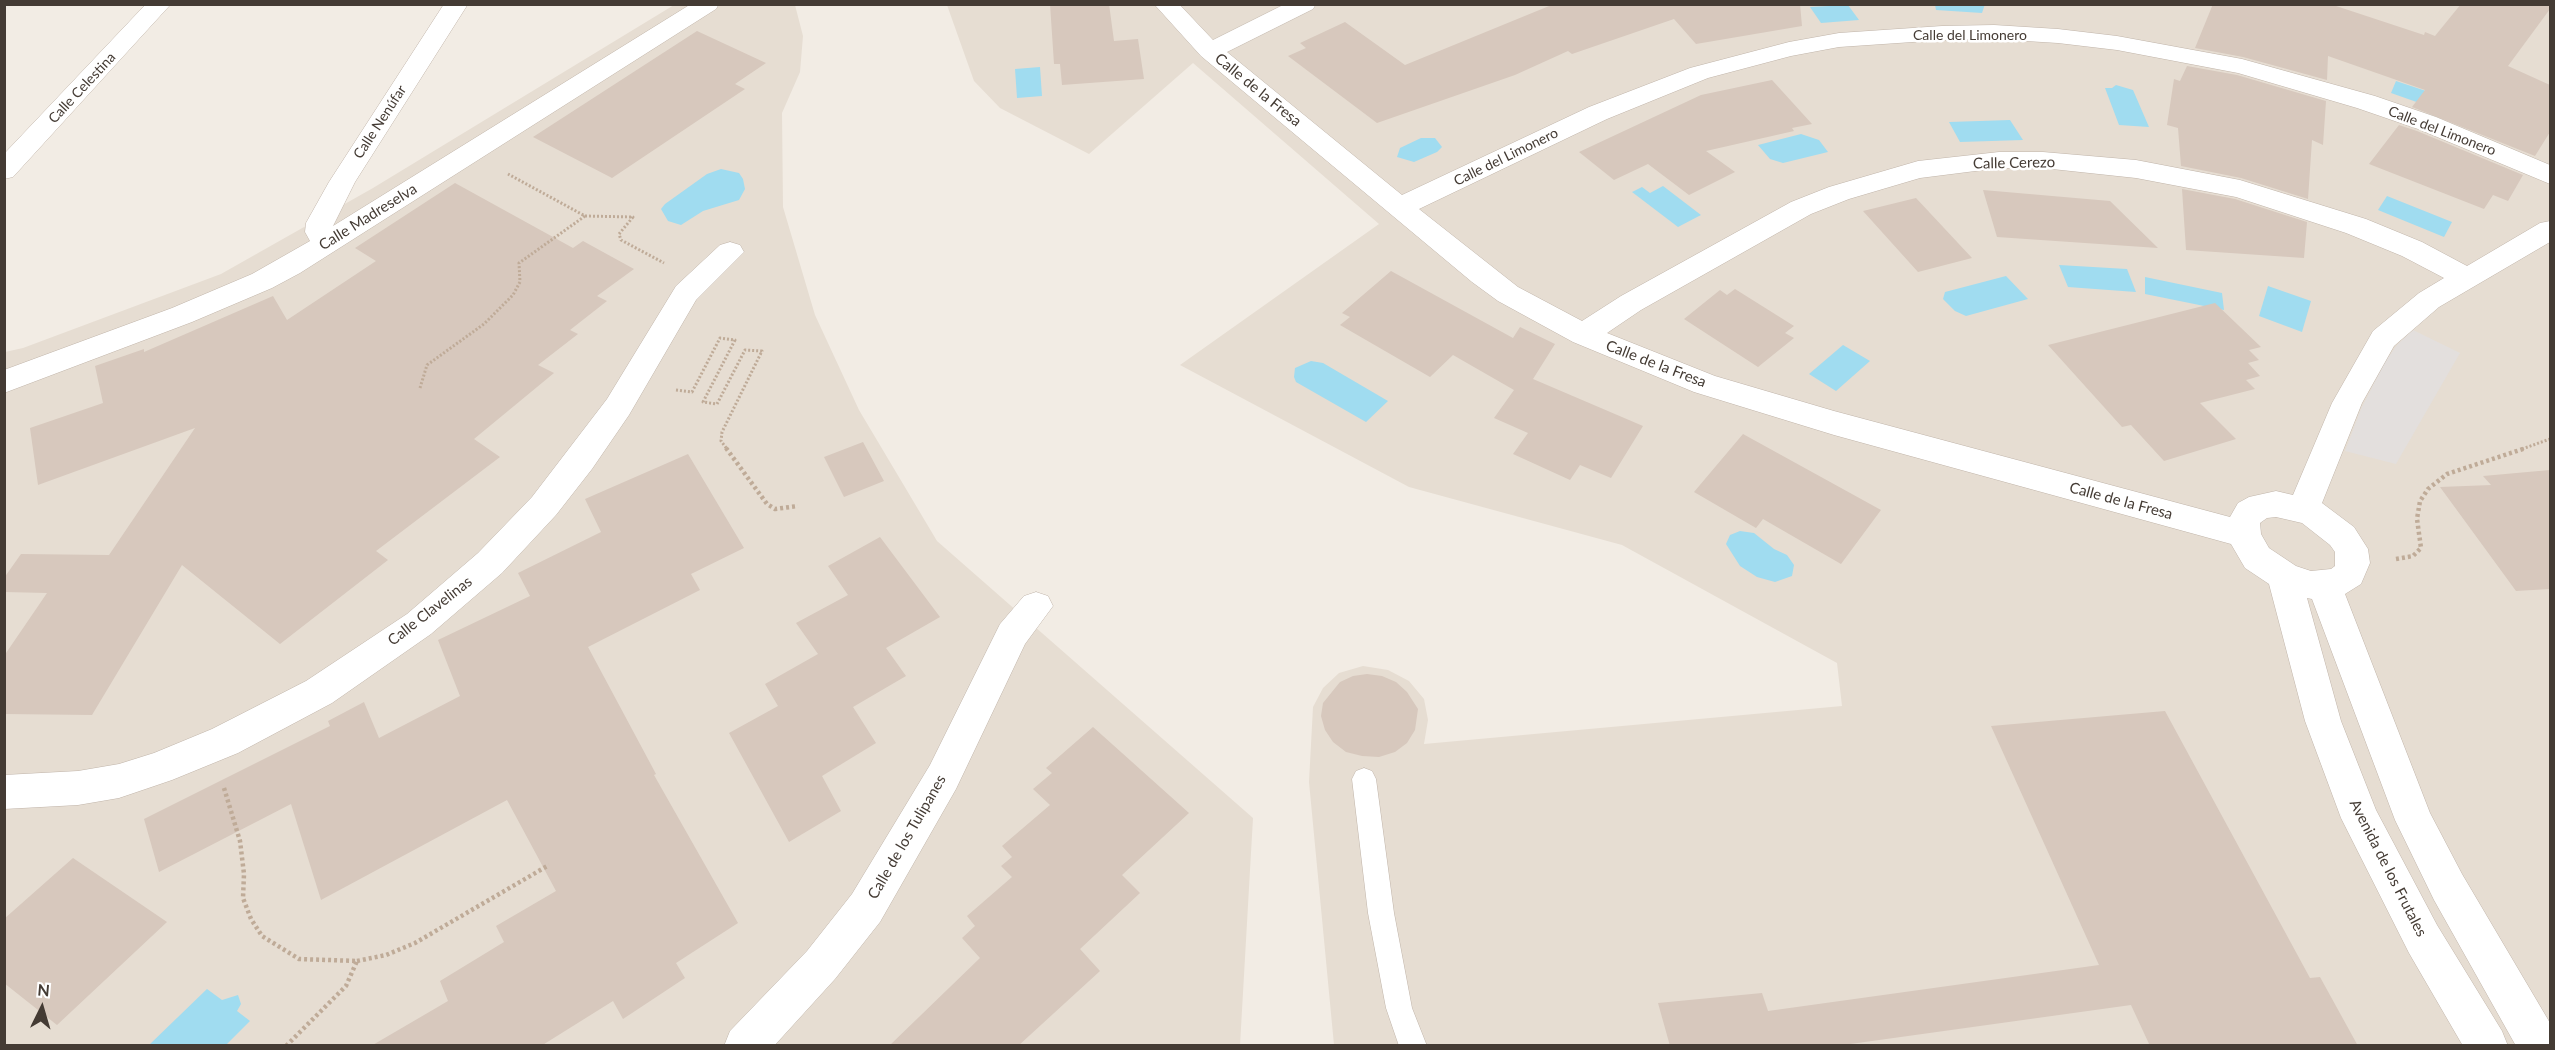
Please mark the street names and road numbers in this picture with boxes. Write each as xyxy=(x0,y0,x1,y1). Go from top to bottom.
street label: Calle del Limonero xyxy=(1913,27,2027,43)
street label: Calle Celestina xyxy=(45,49,119,127)
street label: Calle de la Fresa xyxy=(1211,50,1305,130)
street label: Calle Nenúfar xyxy=(350,82,410,162)
street label: Calle del Limonero xyxy=(2386,103,2498,159)
street label: Calle del Limonero xyxy=(1451,124,1561,190)
street label: Calle Cerezo xyxy=(1973,153,2055,173)
street label: Calle Madreselva xyxy=(316,180,420,254)
street label: Calle de la Fresa xyxy=(1603,337,1709,391)
street label: Calle de la Fresa xyxy=(2067,479,2175,523)
street label: Calle Clavelinas xyxy=(384,572,476,650)
street label: Calle de los Tulipanes xyxy=(864,772,950,902)
street label: Avenida de los Frutales xyxy=(2346,796,2430,940)

